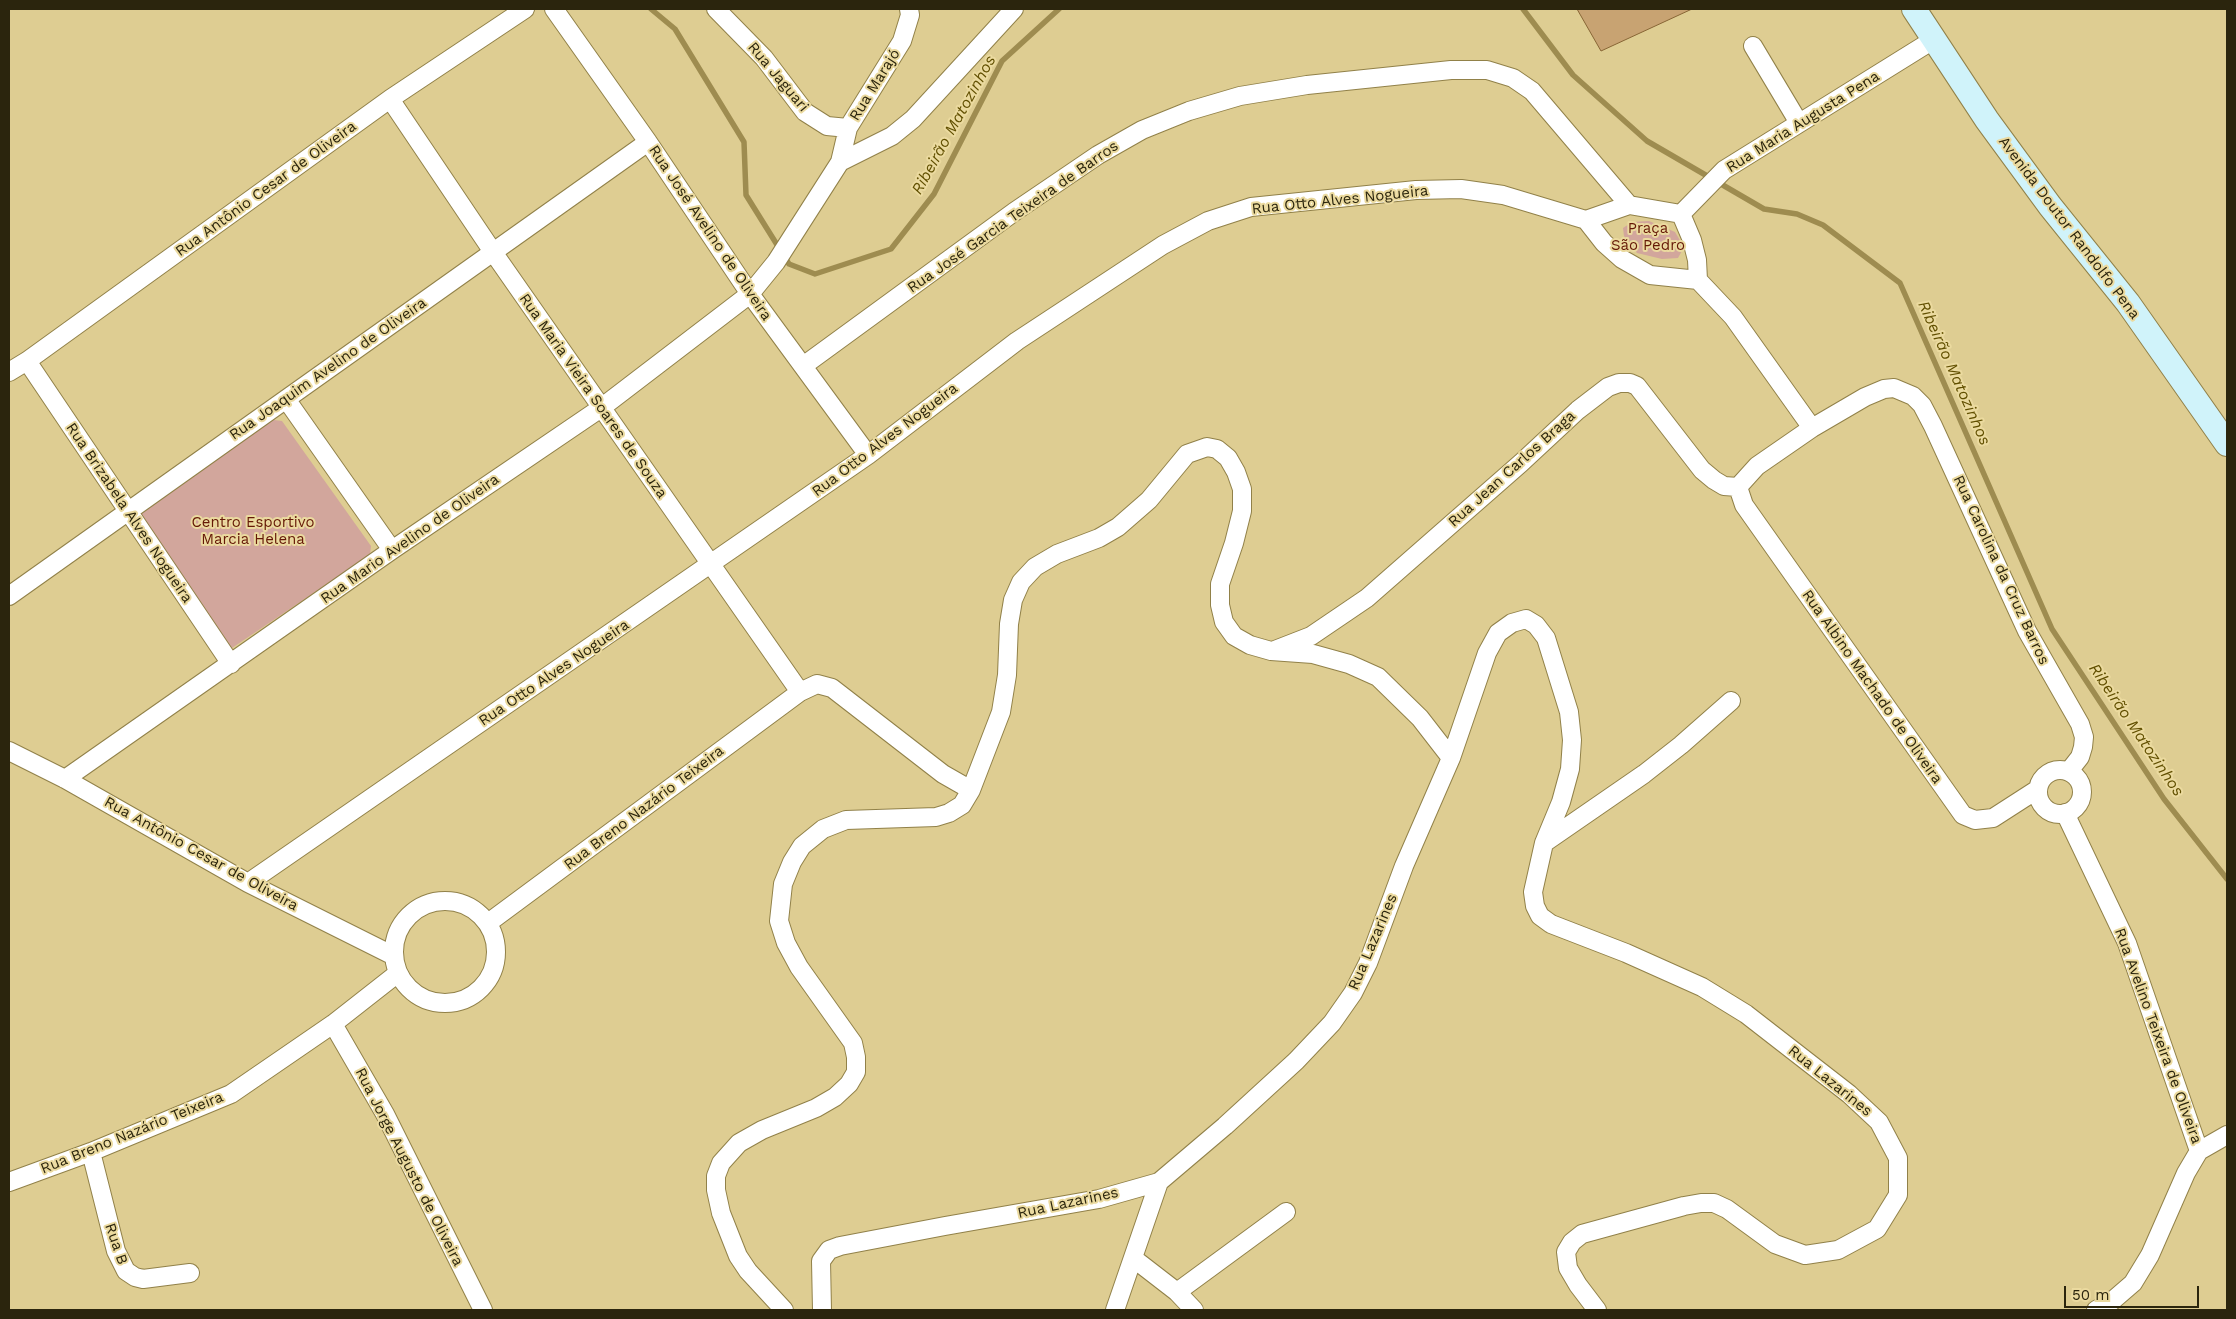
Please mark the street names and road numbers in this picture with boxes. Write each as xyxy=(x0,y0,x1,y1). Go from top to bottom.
street label: Rua Jaguari xyxy=(744,39,812,115)
street label: Rua Marajó xyxy=(846,46,904,124)
street label: Rua Maria Augusta Pena xyxy=(1723,67,1883,177)
street label: Rua Antônio Cesar de Oliveira xyxy=(172,117,360,261)
street label: Avenida Doutor Randolfo Pena xyxy=(1994,133,2144,323)
street label: Rua José Garcia Teixeira de Barros xyxy=(904,137,1122,297)
street label: Rua José Avelino de Oliveira xyxy=(645,142,775,324)
street label: Rua Otto Alves Nogueira xyxy=(1251,182,1429,218)
street label: Rua Maria Vieira Soares de Souza xyxy=(515,290,671,502)
street label: Rua Joaquim Avelino de Oliveira xyxy=(226,294,430,444)
street label: Rua Otto Alves Nogueira xyxy=(809,379,961,501)
street label: Rua Jean Carlos Braga xyxy=(1445,407,1579,531)
street label: Rua Brizabela Alves Nogueira xyxy=(62,420,196,606)
street label: Rua Mario Avelino de Oliveira xyxy=(317,470,503,608)
street label: Rua Carolina da Cruz Barros xyxy=(1949,472,2053,668)
street label: Rua Albino Machado de Oliveira xyxy=(1798,587,1946,787)
street label: Rua Otto Alves Nogueira xyxy=(475,616,633,730)
street label: Rua Breno Nazário Teixeira xyxy=(561,742,727,874)
street label: Rua Antônio Cesar de Oliveira xyxy=(101,793,301,915)
street label: Rua Lazarines xyxy=(1345,891,1401,993)
street label: Rua Avelino Teixeira de Oliveira xyxy=(2111,926,2205,1146)
street label: Rua Lazarines xyxy=(1784,1042,1876,1120)
street label: Rua Jorge Augusto de Oliveira xyxy=(351,1065,467,1269)
street label: Rua Breno Nazário Teixeira xyxy=(38,1088,226,1178)
street label: Rua Lazarines xyxy=(1016,1184,1120,1222)
street label: Rua B xyxy=(101,1221,131,1267)

